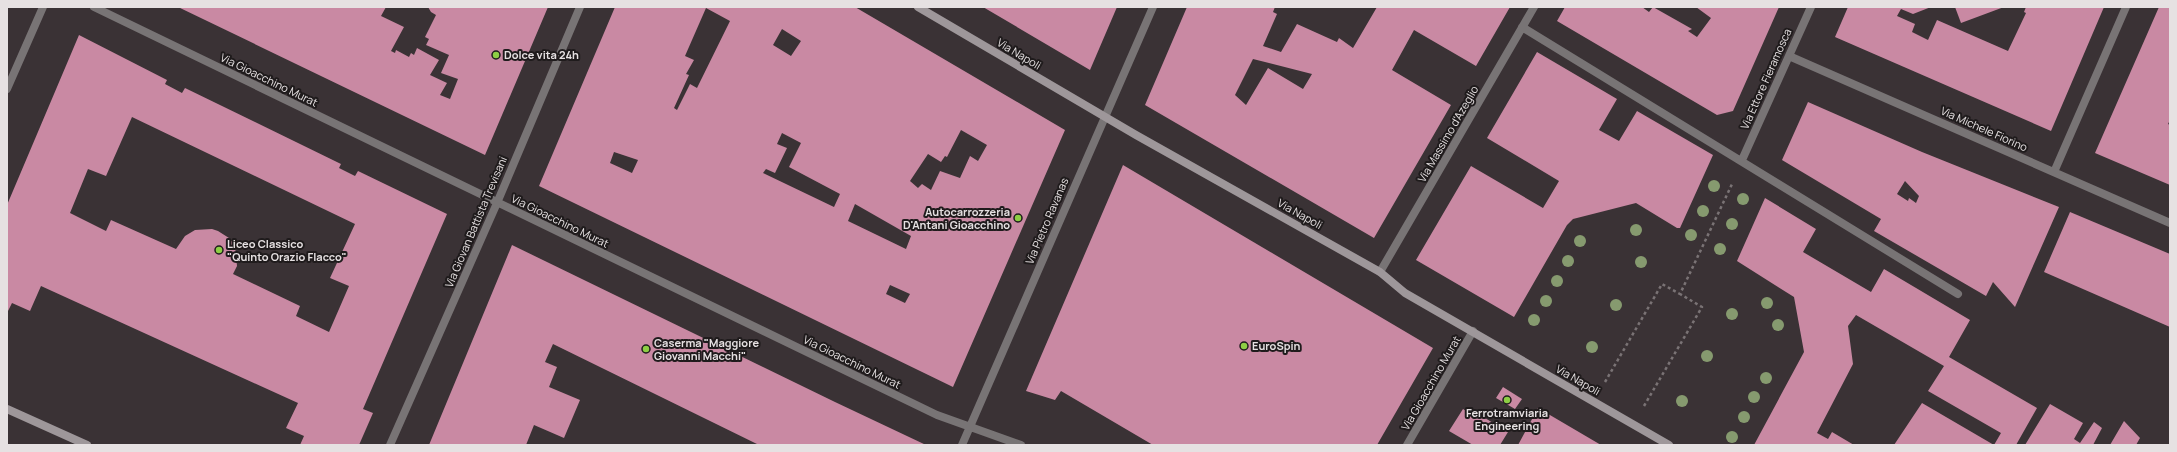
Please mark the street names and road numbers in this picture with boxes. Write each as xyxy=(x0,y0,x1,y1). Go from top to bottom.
street label: Via Ettore Fieramosca xyxy=(1737,26,1795,132)
street label: Via Napoli xyxy=(994,35,1044,73)
street label: Via Gioacchino Murat xyxy=(218,49,320,110)
street label: Via Massimo d'Azeglio xyxy=(1414,82,1482,185)
street label: Via Michele Fiorino xyxy=(1938,103,2030,155)
street label: Via Giovan Battista Trevisani xyxy=(441,154,510,290)
street label: Via Pietro Ravanas xyxy=(1022,175,1072,266)
street label: Via Gioacchino Murat xyxy=(509,190,611,251)
street label: Via Napoli xyxy=(1275,195,1325,232)
street label: Via Gioacchino Murat xyxy=(801,331,903,392)
street label: Via Gioacchino Murat xyxy=(1397,333,1464,433)
street label: Via Napoli xyxy=(1553,361,1603,398)

